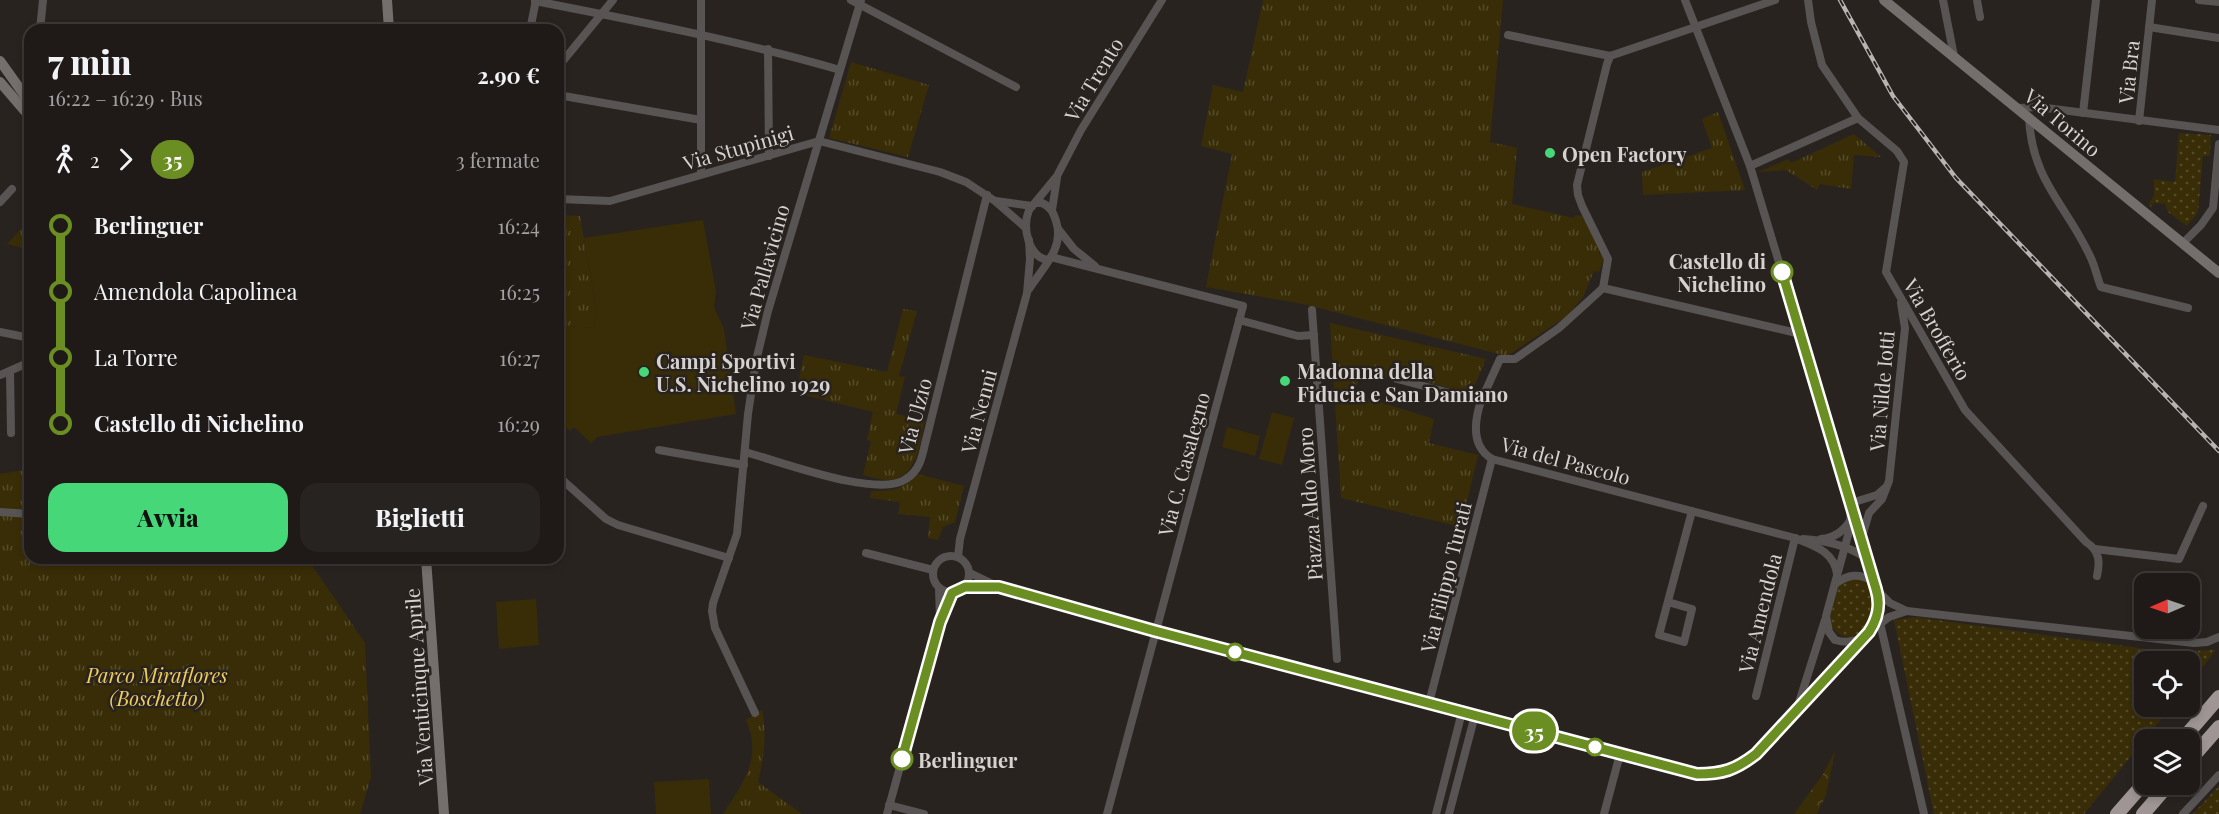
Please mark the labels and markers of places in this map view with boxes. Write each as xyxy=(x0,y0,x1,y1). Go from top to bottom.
place label: Open Factory xyxy=(1562,140,1687,167)
marker: Open Factory xyxy=(1543,146,1557,160)
place label: Castello di Nichelino xyxy=(1669,247,1766,297)
marker: Castello di Nichelino xyxy=(1771,261,1793,283)
place label: Campi Sportivi U.S. Nichelino 1929 xyxy=(656,347,830,397)
place label: Madonna della Fiducia e San Damiano xyxy=(1297,357,1508,407)
marker: Campi Sportivi U.S. Nichelino 1929 xyxy=(637,365,651,379)
marker: Madonna della Fiducia e San Damiano xyxy=(1278,374,1292,388)
unlabelled marker xyxy=(1226,643,1244,661)
unlabelled marker xyxy=(1586,738,1604,756)
place label: Berlinguer xyxy=(918,746,1018,773)
marker: Berlinguer xyxy=(891,748,913,770)

